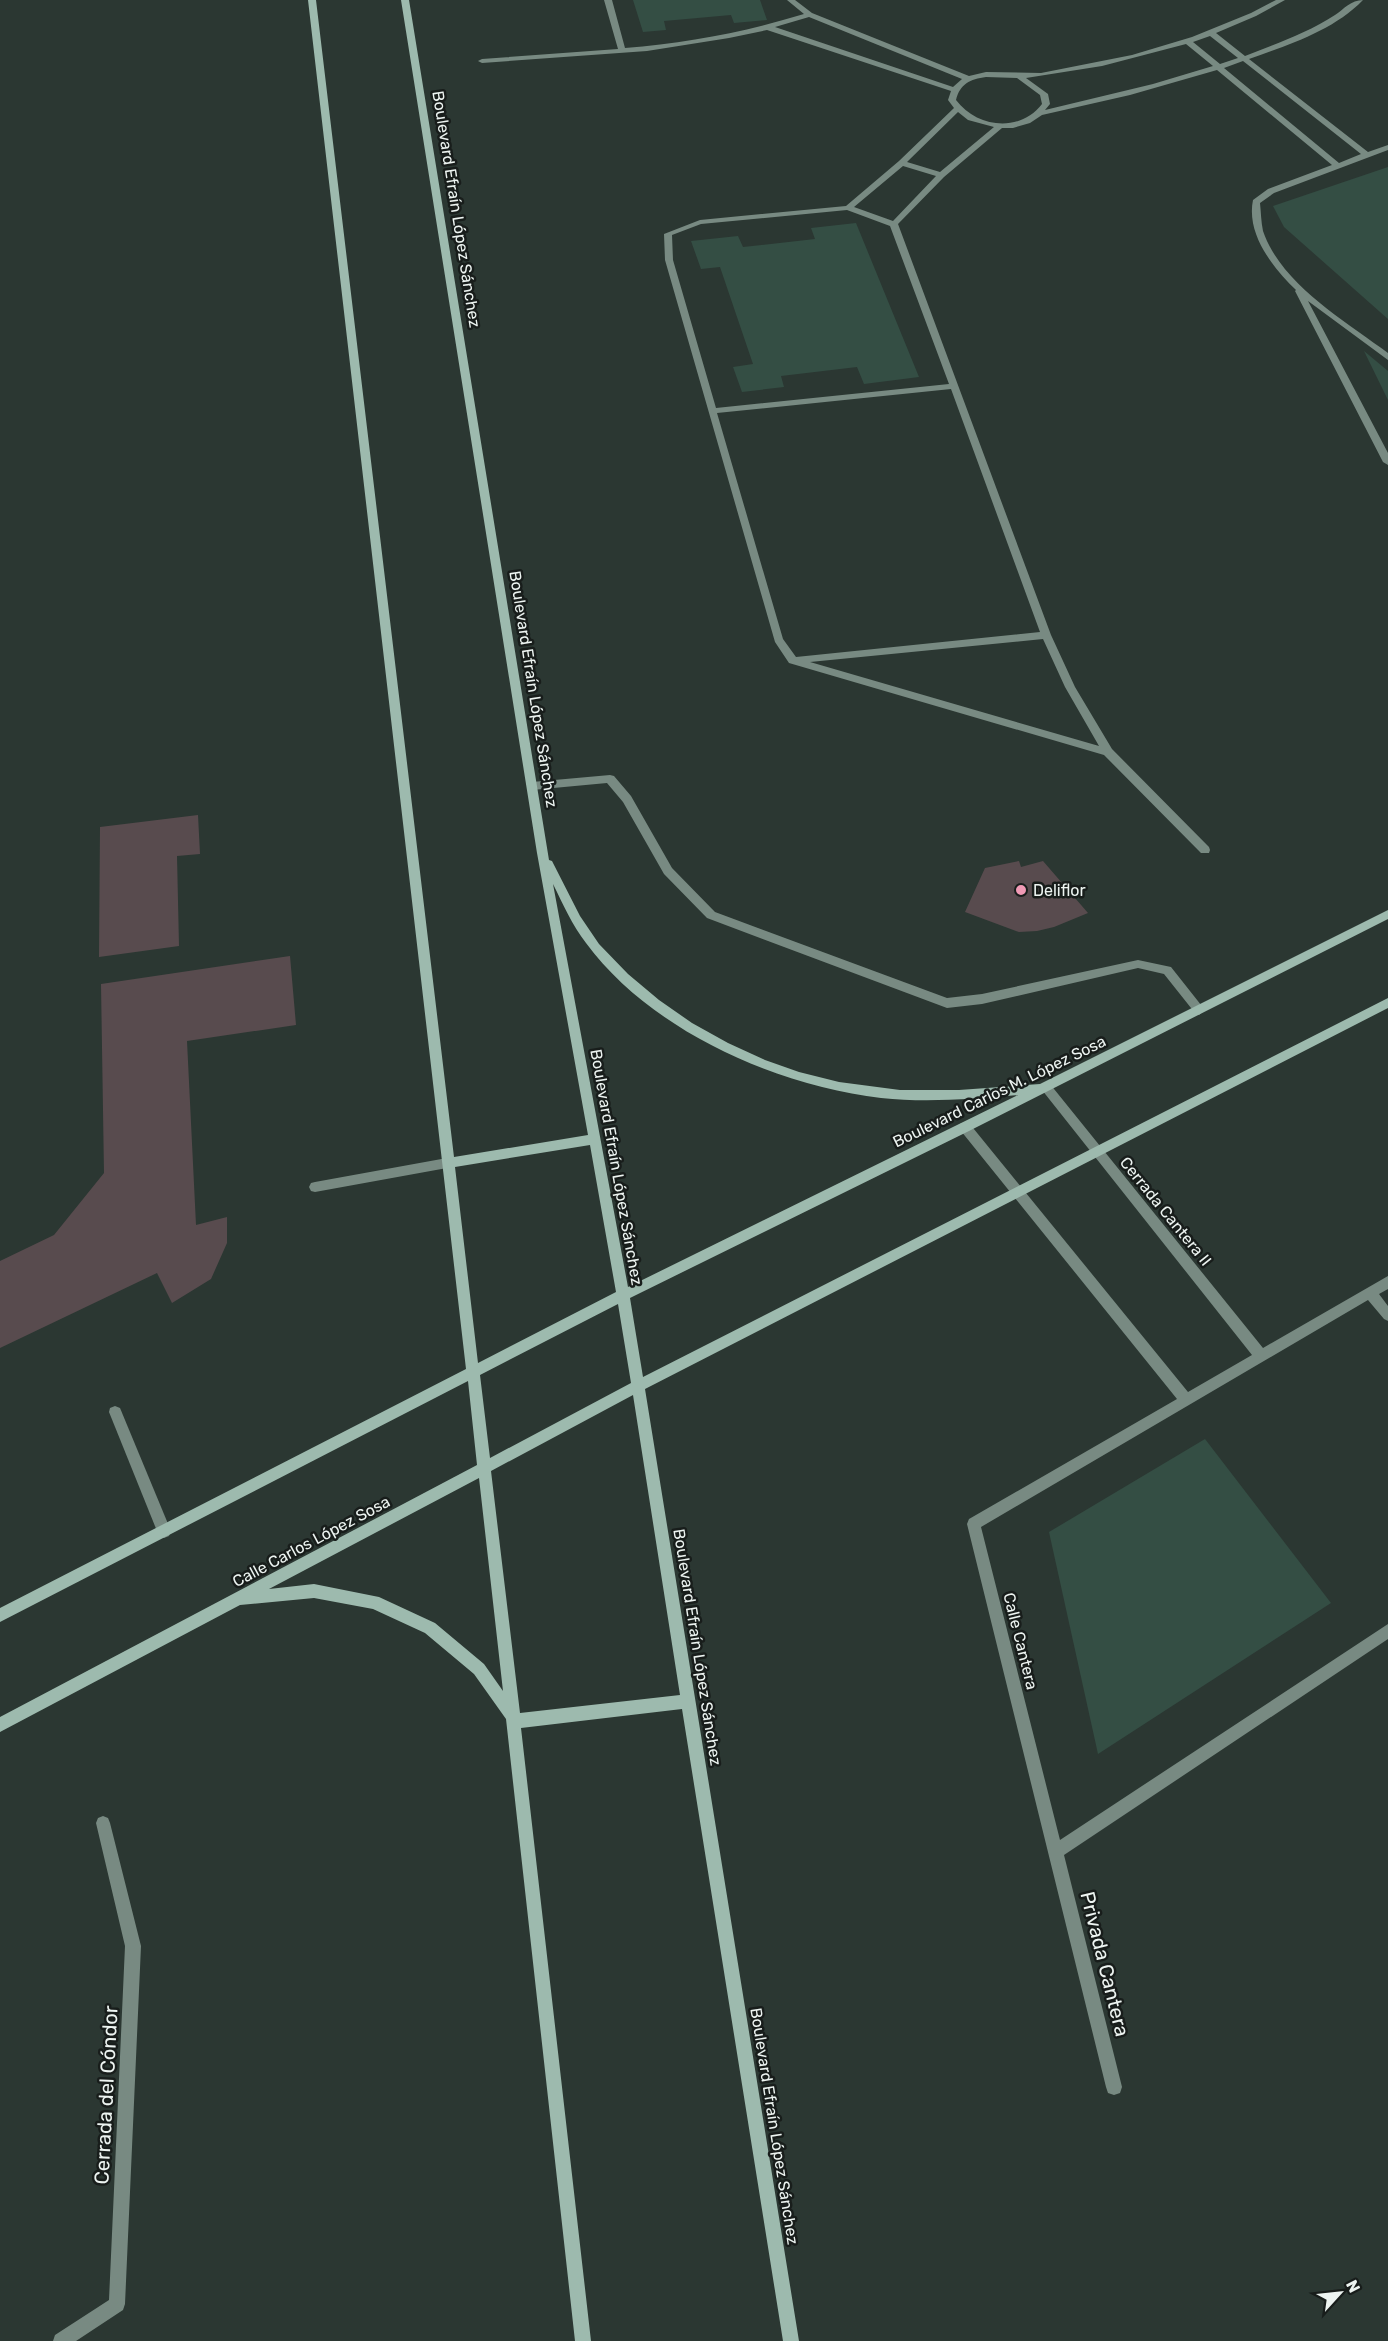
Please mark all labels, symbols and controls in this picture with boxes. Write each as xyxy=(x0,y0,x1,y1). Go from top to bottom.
street label: Boulevard Efraín López Sánchez xyxy=(428,89,485,329)
street label: Boulevard Efraín López Sánchez xyxy=(505,569,562,809)
place label: Deliflor xyxy=(1033,881,1086,900)
marker: Deliflor xyxy=(1014,883,1028,897)
street label: Boulevard Carlos M. López Sosa xyxy=(890,1031,1109,1151)
street label: Boulevard Efraín López Sánchez xyxy=(586,1048,647,1287)
street label: Cerrada Cantera II xyxy=(1116,1153,1215,1270)
street label: Calle Carlos López Sosa xyxy=(229,1492,393,1591)
street label: Boulevard Efraín López Sánchez xyxy=(669,1527,726,1767)
street label: Calle Cantera xyxy=(999,1591,1042,1692)
street label: Privada Cantera xyxy=(1075,1889,1135,2039)
street label: Cerrada del Cóndor xyxy=(89,2005,123,2185)
street label: Boulevard Efraín López Sánchez xyxy=(746,2006,803,2246)
north arrow xyxy=(1310,2263,1370,2323)
text: N xyxy=(1342,2277,1364,2296)

